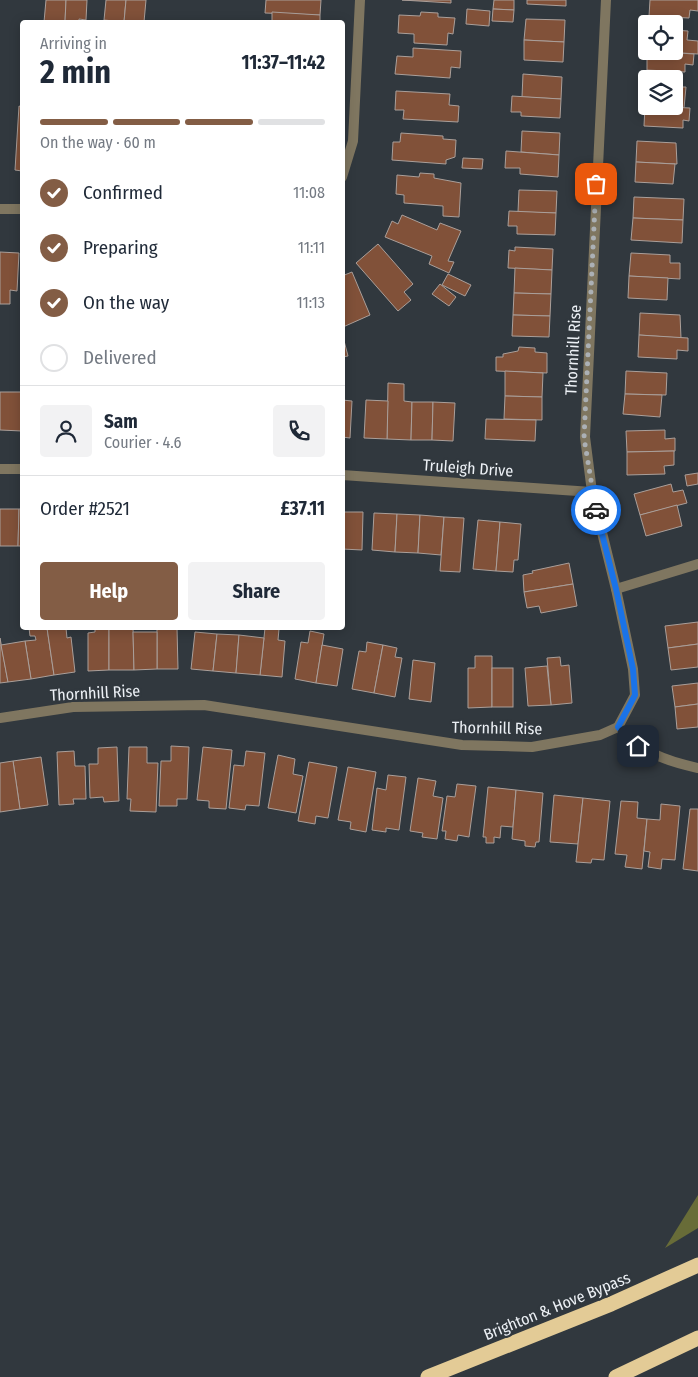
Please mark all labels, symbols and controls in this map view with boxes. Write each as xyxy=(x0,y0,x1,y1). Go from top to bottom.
map controls xyxy=(638,15,683,115)
button: locate xyxy=(638,15,683,60)
text: Arriving in xyxy=(40,34,107,53)
text: 11:37–11:42 xyxy=(242,51,325,74)
text: 2 min xyxy=(40,53,111,91)
button: layers xyxy=(638,70,683,115)
text: On the way · 60 m xyxy=(40,133,156,152)
pin xyxy=(575,163,617,205)
icon: bag xyxy=(582,170,610,198)
icon: check xyxy=(40,179,68,207)
text: Confirmed xyxy=(83,181,163,204)
text: 11:08 xyxy=(293,183,325,202)
icon: check xyxy=(40,234,68,262)
text: Preparing xyxy=(83,236,158,259)
text: 11:11 xyxy=(298,238,325,257)
icon: check xyxy=(40,289,68,317)
text: On the way xyxy=(83,291,169,314)
text: 11:13 xyxy=(297,293,325,312)
street label: Thornhill Rise xyxy=(561,304,585,396)
text: Delivered xyxy=(83,346,157,369)
button: person xyxy=(40,405,92,457)
button: phone xyxy=(273,405,325,457)
text: Sam xyxy=(104,410,138,433)
text: Courier · 4.6 xyxy=(104,433,182,452)
street label: Truleigh Drive xyxy=(422,455,514,481)
courier xyxy=(571,485,621,535)
icon: car xyxy=(582,496,610,524)
text: Order #2521 xyxy=(40,497,130,520)
text: £37.11 xyxy=(281,497,325,520)
button: Help xyxy=(40,562,178,620)
button: Share xyxy=(188,562,325,620)
street label: Thornhill Rise xyxy=(49,681,141,705)
street label: Thornhill Rise xyxy=(452,718,542,738)
pin xyxy=(617,725,659,767)
icon: home xyxy=(624,732,652,760)
street label: Brighton & Hove Bypass xyxy=(481,1268,633,1344)

